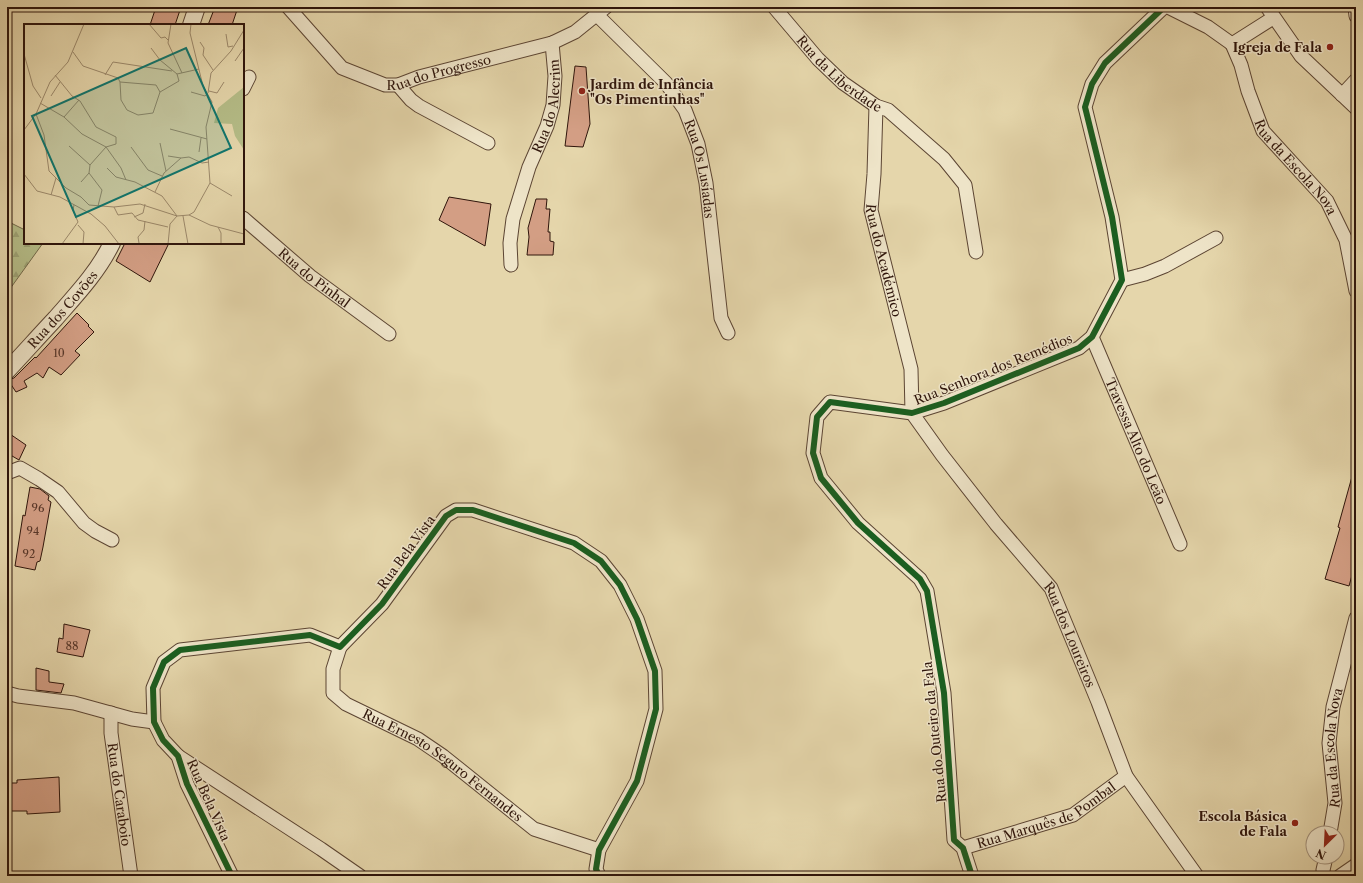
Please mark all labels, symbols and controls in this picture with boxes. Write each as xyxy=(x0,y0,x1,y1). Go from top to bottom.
inset map xyxy=(24,24,244,244)
street label: Rua da Liberdade xyxy=(793,32,884,115)
place label: Igreja de Fala xyxy=(1233,39,1322,55)
marker: Igreja de Fala xyxy=(1325,42,1335,52)
street label: Rua do Progresso xyxy=(386,51,492,93)
street label: Rua do Alecrim xyxy=(528,59,563,155)
place label: Jardim de Infância "Os Pimentinhas" xyxy=(588,76,714,107)
marker: Jardim de Infância "Os Pimentinhas" xyxy=(577,86,587,96)
street label: Rua Os Lusíadas xyxy=(681,117,718,219)
street label: Rua da Escola Nova xyxy=(1251,117,1340,217)
street label: Rua do Académico xyxy=(863,203,906,318)
street label: Rua do Pinhal xyxy=(275,244,353,311)
street label: Rua dos Covões xyxy=(24,267,101,351)
street label: Rua Senhora dos Remédios xyxy=(912,330,1075,408)
house number: 10 xyxy=(53,346,65,360)
street label: Travessa Alto do Leão xyxy=(1102,376,1170,506)
house number: 96 xyxy=(32,501,45,515)
street label: Rua Bela Vista xyxy=(374,512,438,592)
house number: 94 xyxy=(27,524,39,538)
house number: 92 xyxy=(23,547,35,561)
street label: Rua dos Loureiros xyxy=(1041,578,1099,690)
house number: 88 xyxy=(65,639,79,653)
street label: Rua do Outeiro da Fala xyxy=(919,660,949,803)
street label: Rua da Escola Nova xyxy=(1321,686,1346,809)
street label: Rua Ernesto Seguro Fernandes xyxy=(360,705,526,825)
street label: Rua do Caraboio xyxy=(104,742,135,847)
street label: Rua Bela Vista xyxy=(184,757,234,844)
street label: Rua Marquês de Pombal xyxy=(975,779,1119,851)
place label: Escola Básica de Fala xyxy=(1198,808,1287,839)
marker: Escola Básica de Fala xyxy=(1290,818,1300,828)
north arrow xyxy=(1305,825,1345,865)
text: N xyxy=(1313,846,1328,862)

